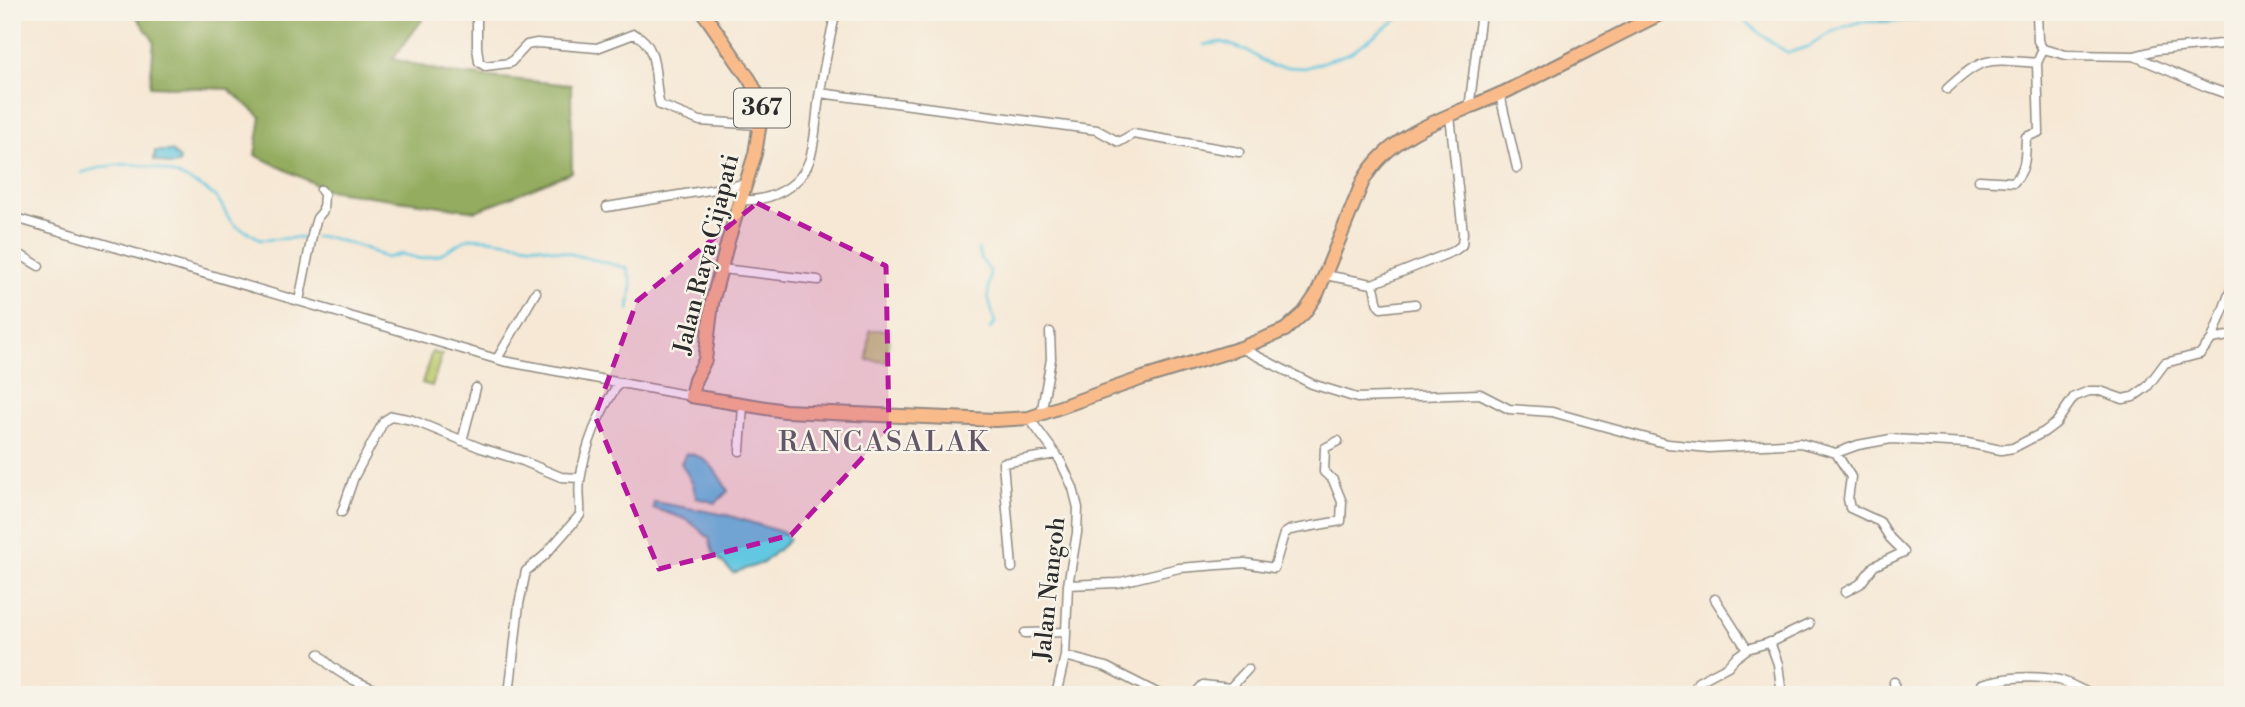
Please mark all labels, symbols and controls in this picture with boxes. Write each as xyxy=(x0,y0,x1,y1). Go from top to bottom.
road number: 367 xyxy=(734,88,790,128)
street label: Jalan Raya Cijapati xyxy=(667,151,746,358)
district label: RANCASALAK xyxy=(778,425,990,460)
street label: Jalan Nangoh xyxy=(1027,515,1072,664)

